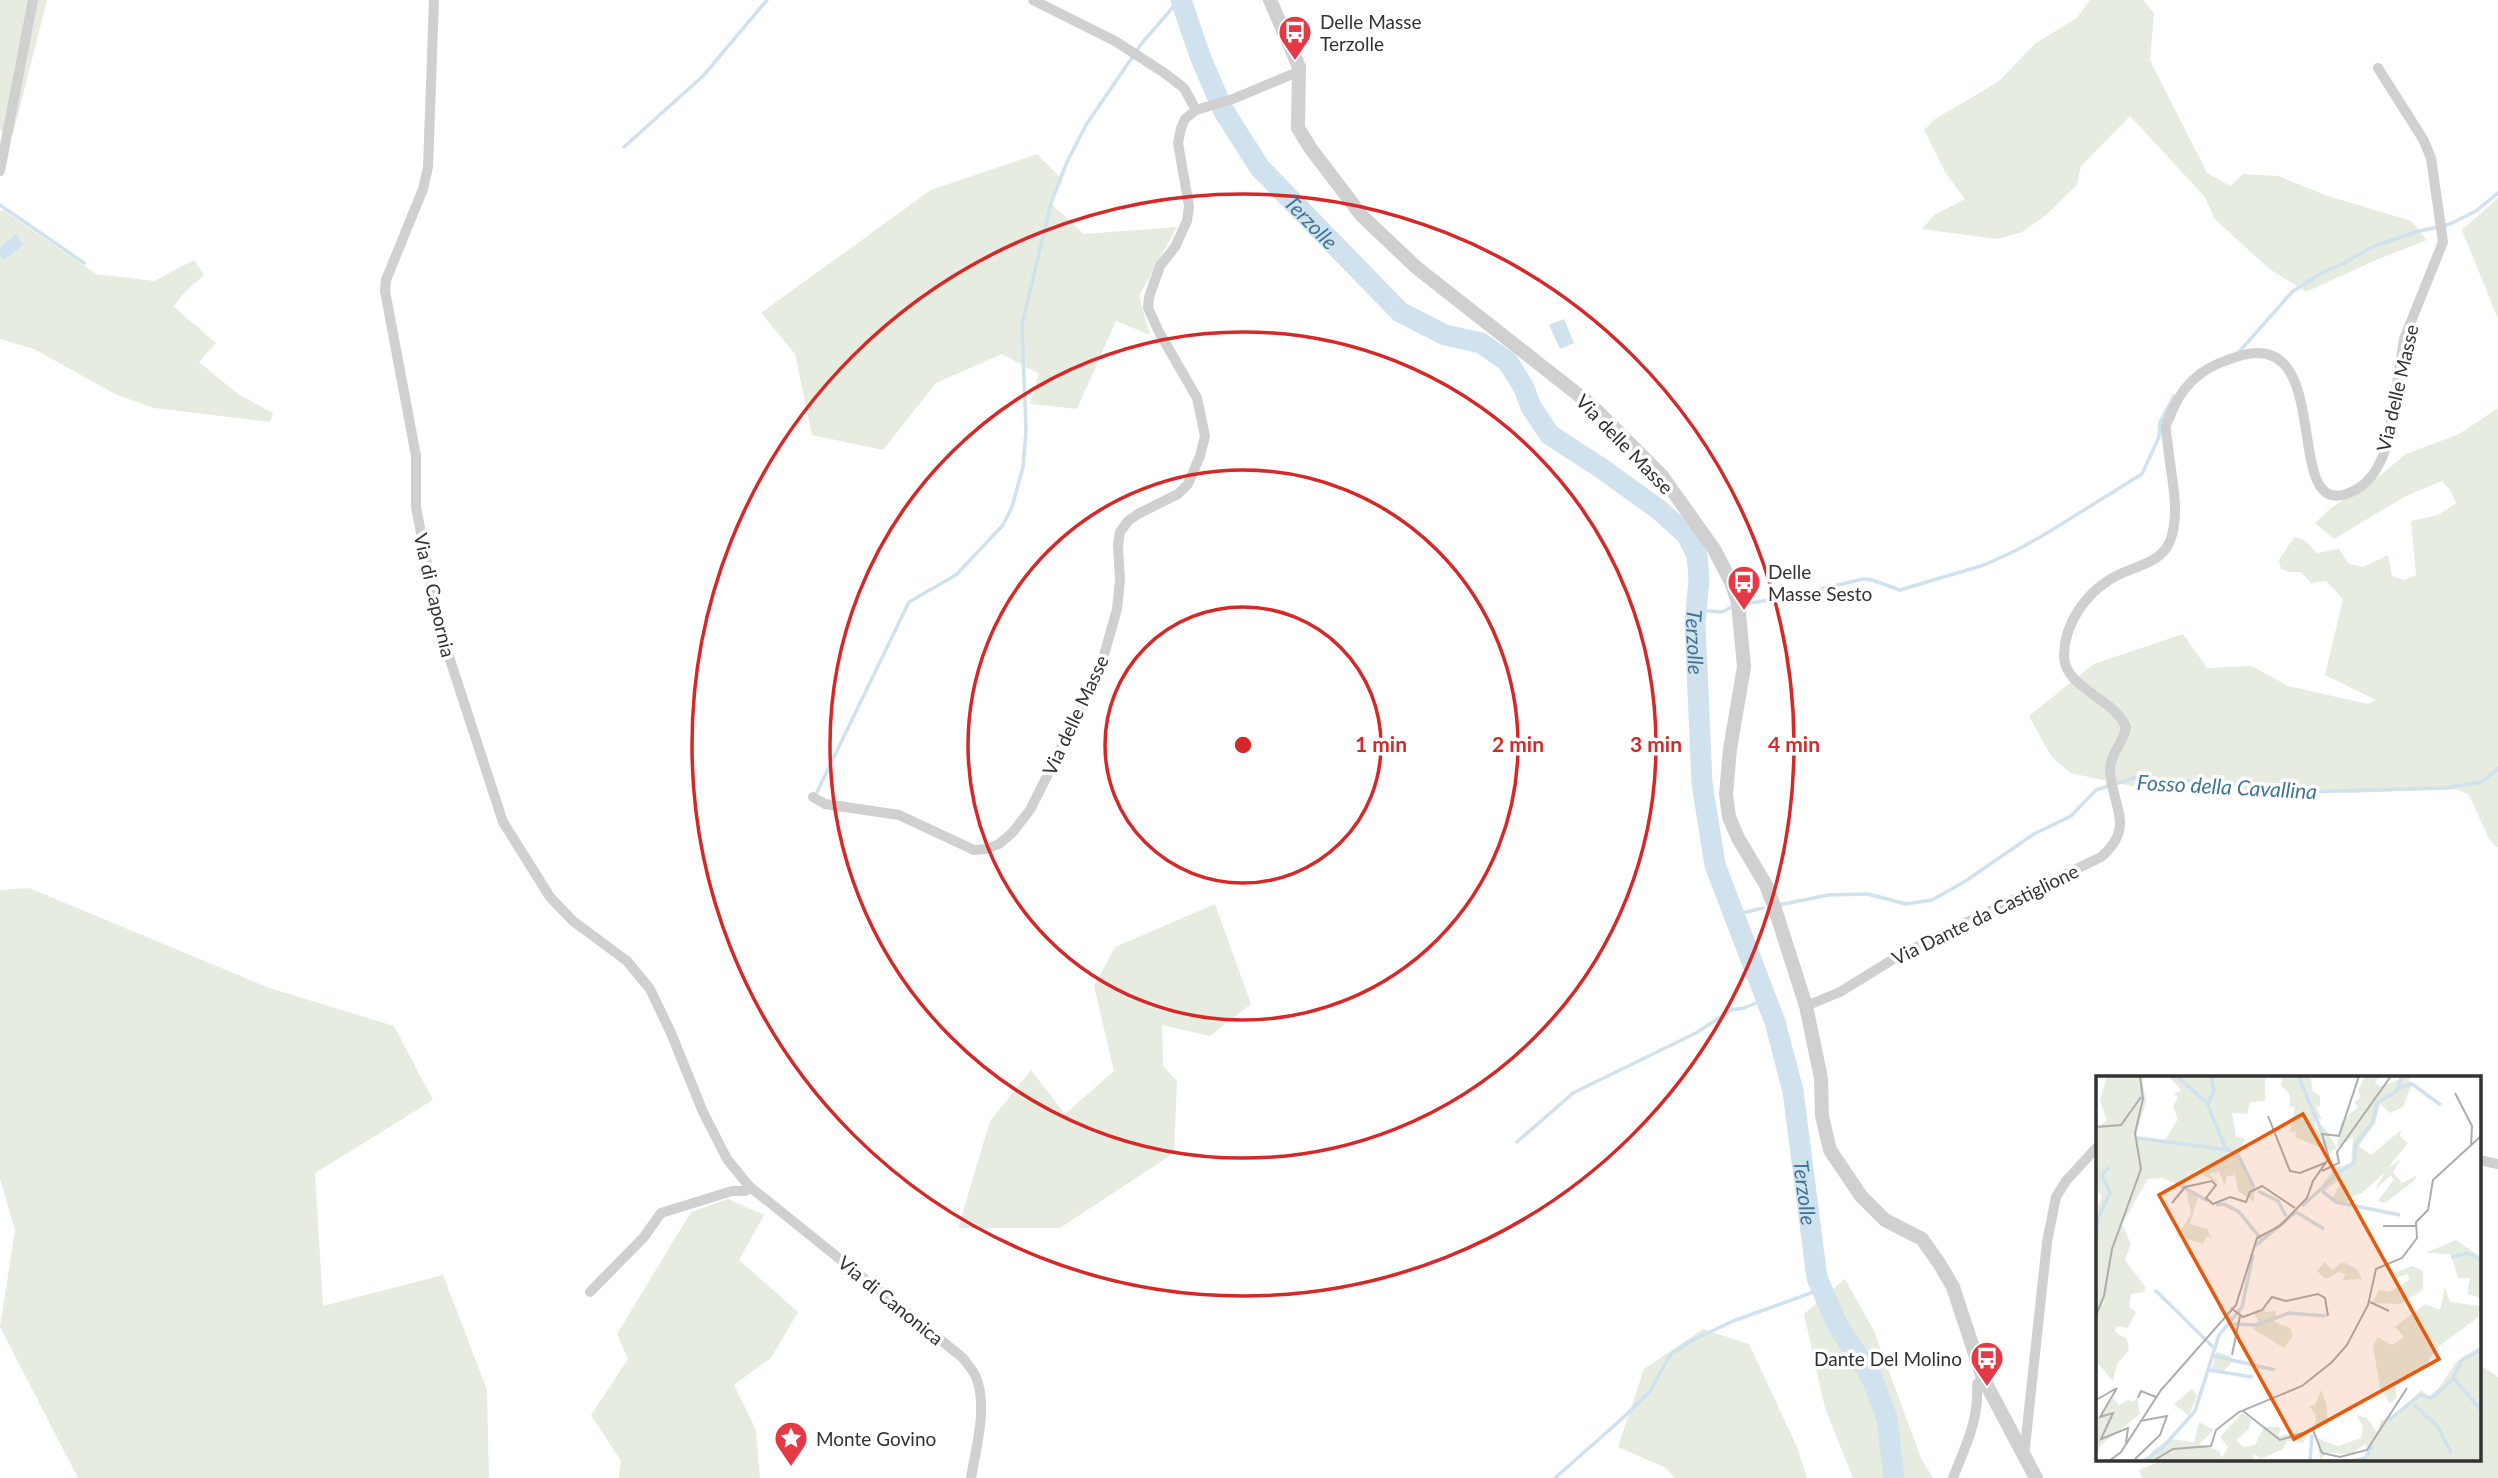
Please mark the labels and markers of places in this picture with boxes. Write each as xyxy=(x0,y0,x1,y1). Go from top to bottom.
place label: Delle Masse Terzolle xyxy=(1320,10,1422,55)
bus stop icon: Delle Masse Terzolle xyxy=(1276,13,1314,62)
place label: Delle Masse Sesto xyxy=(1768,560,1872,605)
bus stop icon: Delle Masse Sesto xyxy=(1725,563,1763,612)
centre of rings xyxy=(1231,733,1255,757)
bus stop icon: Dante Del Molino xyxy=(1968,1339,2006,1388)
place label: Dante Del Molino xyxy=(1814,1347,1962,1370)
place icon: Monte Govino xyxy=(772,1419,810,1468)
place label: Monte Govino xyxy=(816,1427,936,1450)

